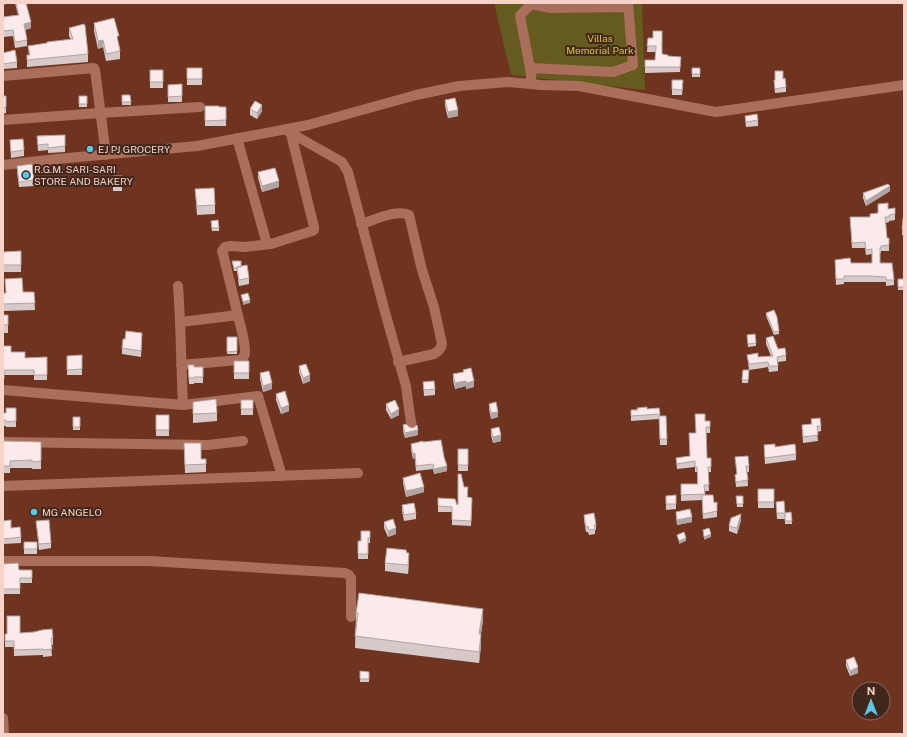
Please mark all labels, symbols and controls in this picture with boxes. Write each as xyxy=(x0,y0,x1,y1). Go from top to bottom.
park label: Villas Memorial Park xyxy=(566,32,634,56)
place label: EJ PJ GROCERY xyxy=(98,143,170,155)
marker: EJ PJ GROCERY xyxy=(85,144,95,154)
place label: R.G.M. SARI-SARI STORE AND BAKERY xyxy=(34,163,133,187)
marker: R.G.M. SARI-SARI STORE AND BAKERY xyxy=(21,170,31,180)
place label: MG ANGELO xyxy=(42,506,102,518)
marker: MG ANGELO xyxy=(29,507,39,517)
north arrow xyxy=(851,681,891,721)
text: N xyxy=(867,685,875,697)

